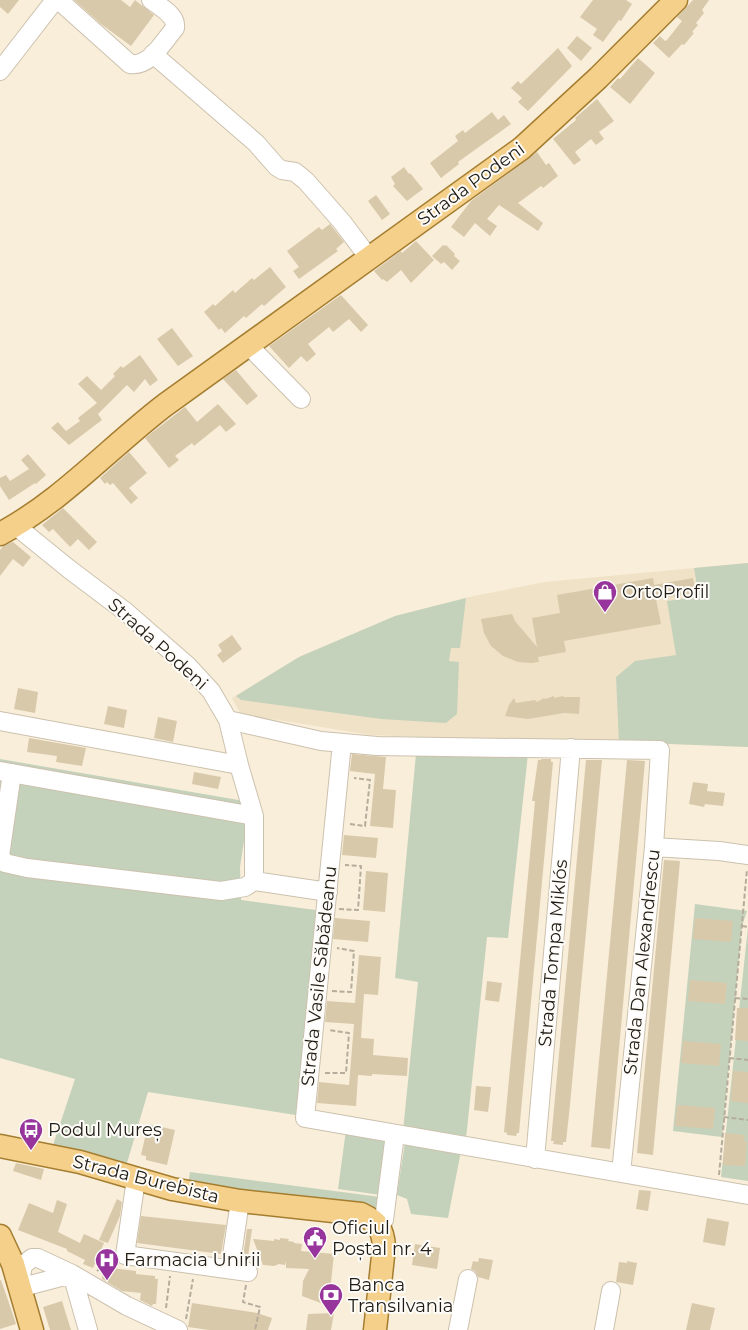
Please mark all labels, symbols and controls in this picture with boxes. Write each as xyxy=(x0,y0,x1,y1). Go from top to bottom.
street label: Strada Podeni xyxy=(413,138,529,230)
shop icon: OrtoProfil xyxy=(592,579,618,613)
place label: OrtoProfil xyxy=(622,581,709,603)
street label: Strada Podeni xyxy=(103,593,213,695)
street label: Strada Dan Alexandrescu xyxy=(619,848,665,1076)
street label: Strada Tompa Miklós xyxy=(534,858,572,1048)
street label: Strada Vasile Săbădeanu xyxy=(296,865,342,1087)
bus stop icon: Podul Mureș xyxy=(18,1117,44,1151)
place label: Podul Mureș xyxy=(48,1119,162,1142)
street label: Strada Burebista xyxy=(71,1150,221,1208)
place label: Oficiul Poștal nr. 4 xyxy=(332,1217,432,1261)
public building icon: Oficiul Poștal nr. 4 xyxy=(302,1225,328,1259)
hospital icon: Farmacia Unirii xyxy=(94,1247,120,1281)
place label: Farmacia Unirii xyxy=(124,1249,261,1271)
place label: Banca Transilvania xyxy=(348,1274,453,1317)
bank icon: Banca Transilvania xyxy=(318,1282,344,1316)

